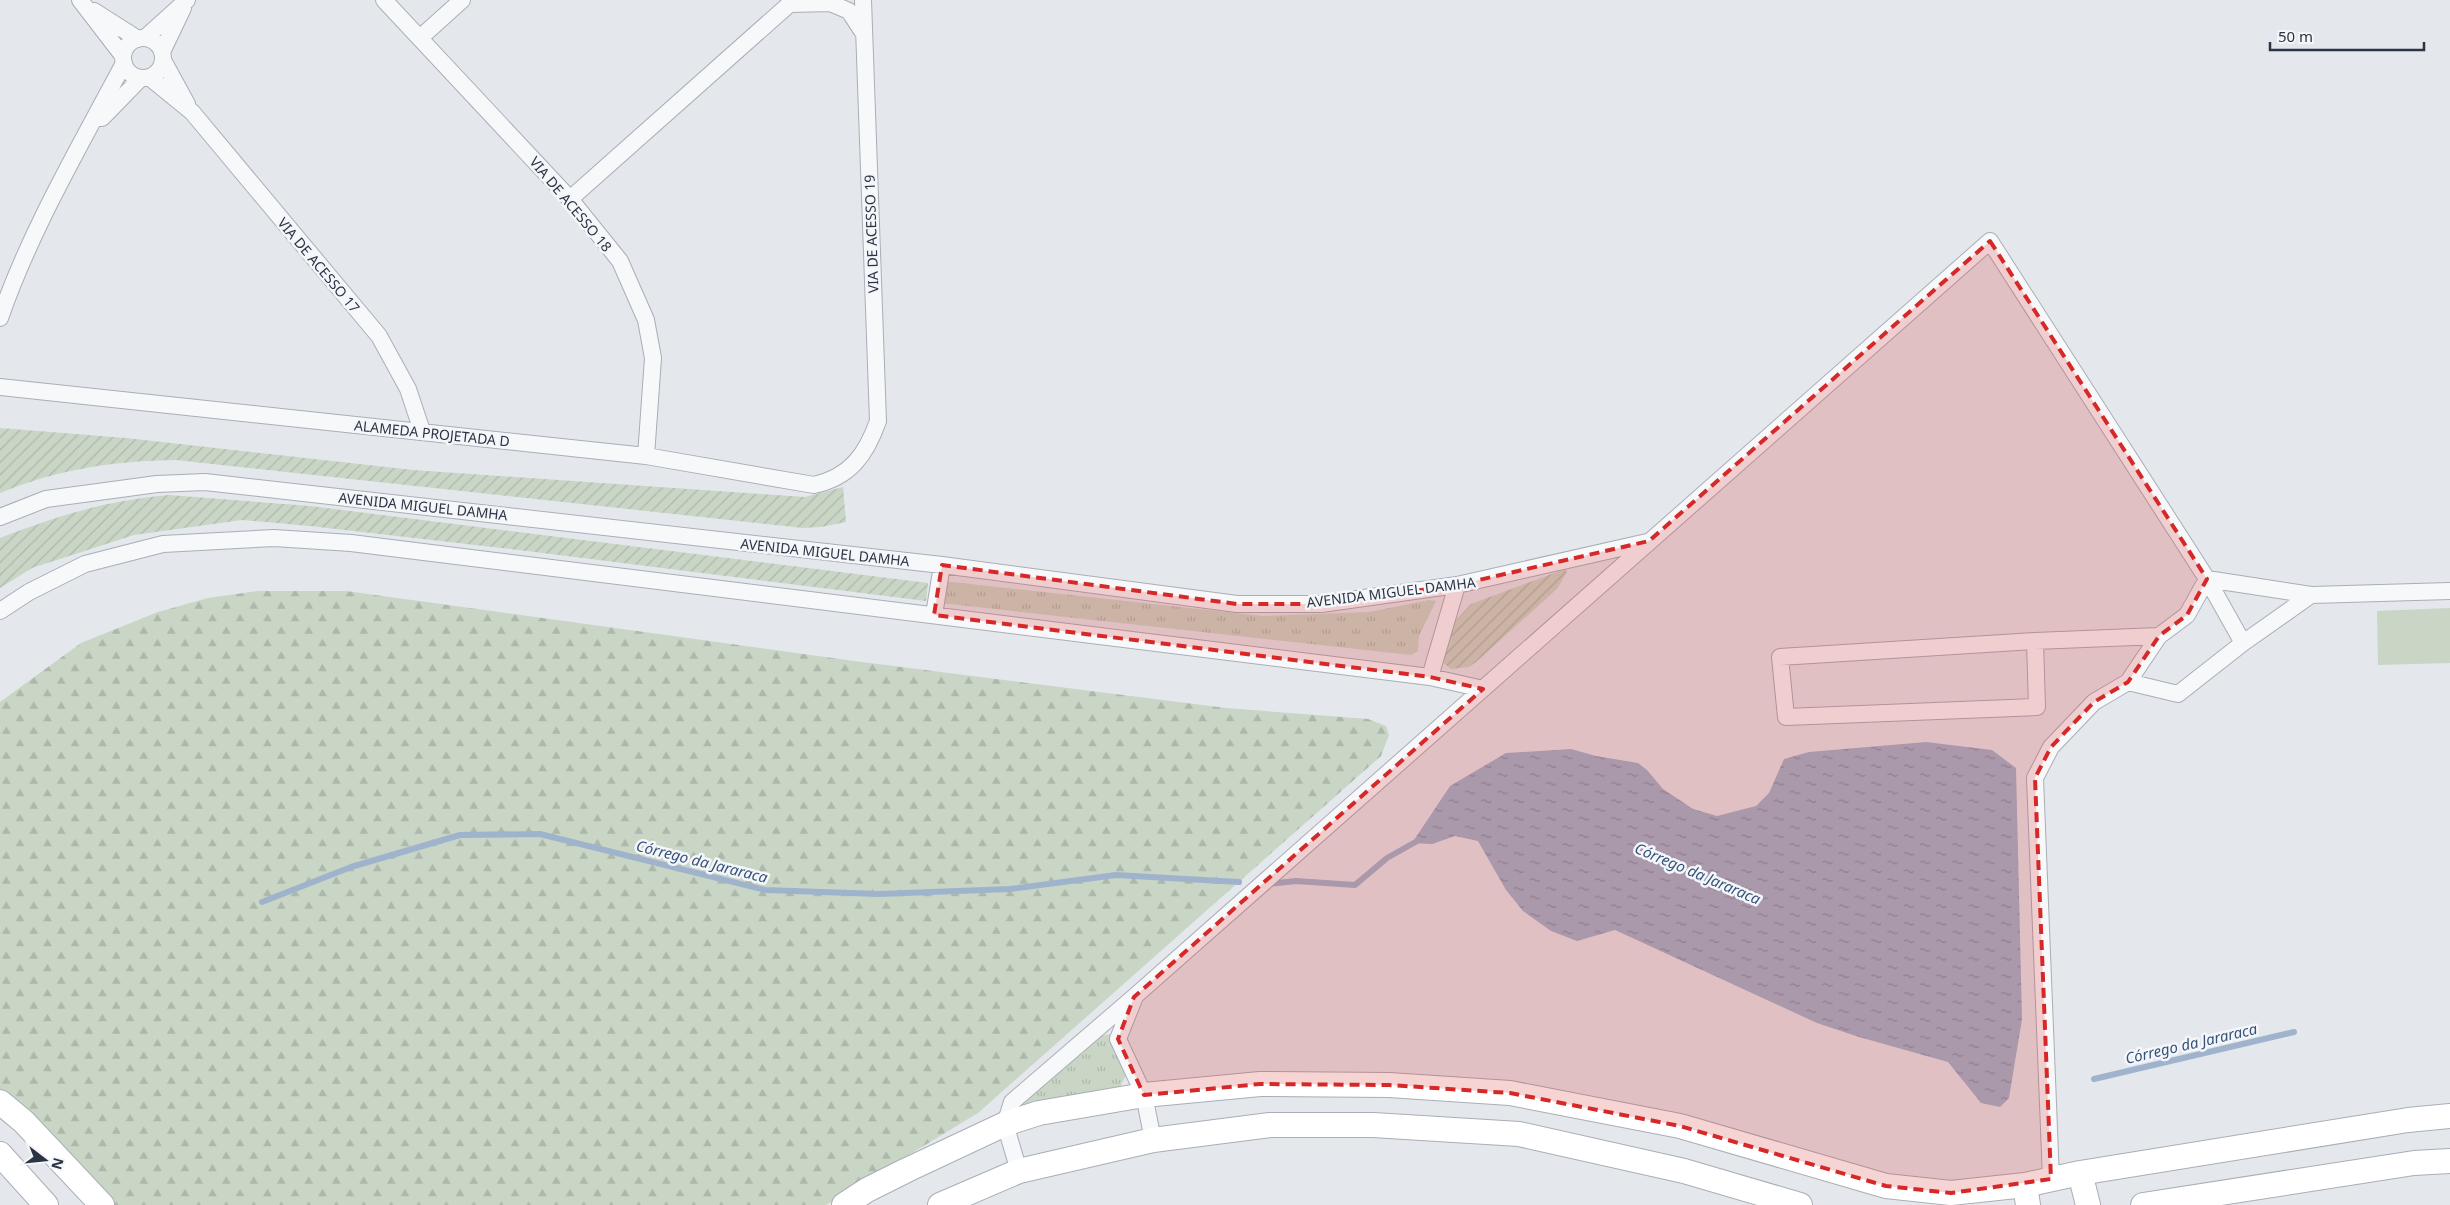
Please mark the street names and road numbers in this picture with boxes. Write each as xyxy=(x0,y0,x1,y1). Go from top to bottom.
street label: VIA DE ACESSO 18 xyxy=(526,152,616,256)
street label: VIA DE ACESSO 19 xyxy=(859,174,883,294)
street label: VIA DE ACESSO 17 xyxy=(274,213,364,317)
street label: ALAMEDA PROJETADA D xyxy=(353,415,511,451)
street label: AVENIDA MIGUEL DAMHA xyxy=(337,488,509,524)
street label: AVENIDA MIGUEL DAMHA xyxy=(739,534,911,570)
street label: AVENIDA MIGUEL DAMHA xyxy=(1305,572,1477,612)

